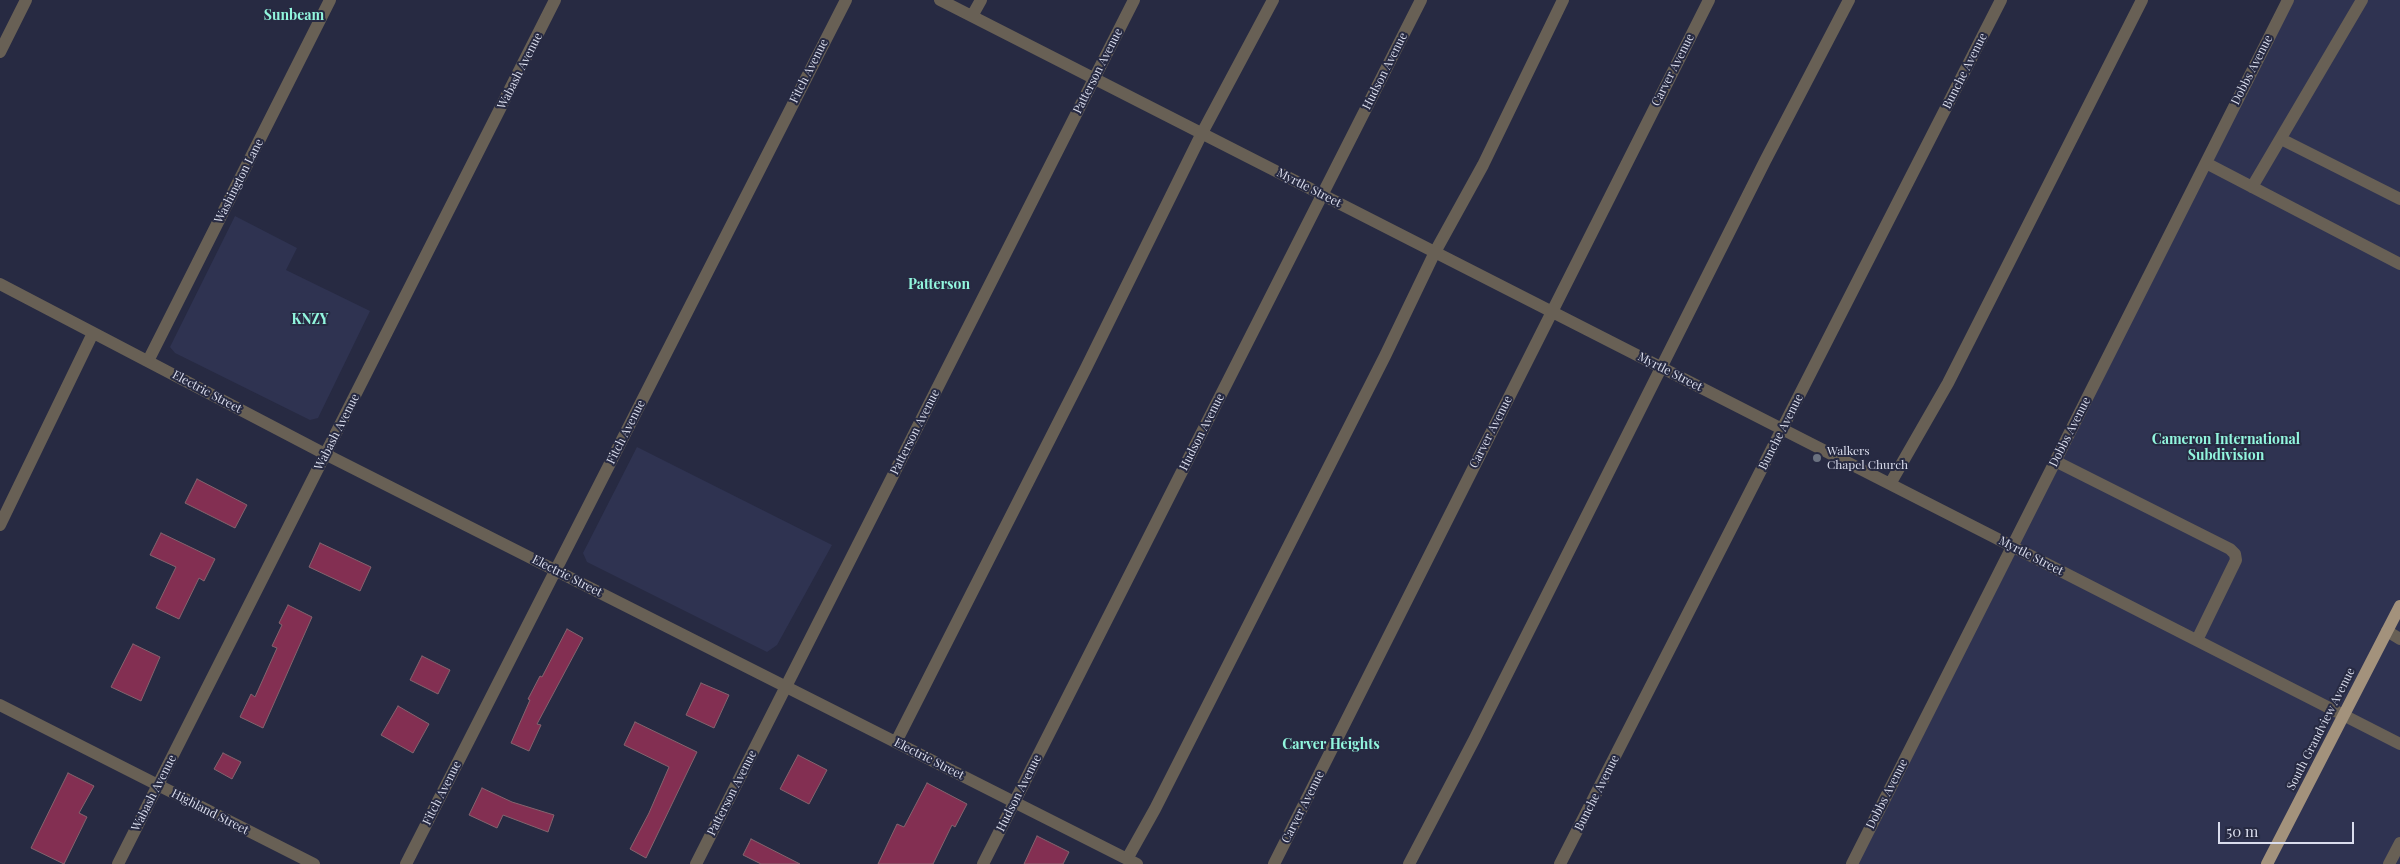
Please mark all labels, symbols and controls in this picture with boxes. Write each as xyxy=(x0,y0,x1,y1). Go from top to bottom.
district label: Sunbeam xyxy=(264,8,324,24)
street label: Patterson Avenue xyxy=(1070,26,1126,116)
street label: Wabash Avenue xyxy=(495,30,545,112)
street label: Hudson Avenue xyxy=(1359,30,1411,112)
street label: Carver Avenue xyxy=(1649,31,1697,109)
street label: Bunche Avenue xyxy=(1940,31,1990,111)
street label: Dobbs Avenue xyxy=(2228,33,2276,107)
street label: Fitch Avenue xyxy=(787,37,831,105)
street label: Washington Lane xyxy=(212,136,266,226)
street label: Myrtle Street xyxy=(1274,166,1344,210)
district label: Patterson xyxy=(908,277,970,293)
district label: KNZY xyxy=(291,312,329,328)
street label: Myrtle Street xyxy=(1635,350,1705,394)
street label: Electric Street xyxy=(170,368,244,416)
street label: Patterson Avenue xyxy=(887,387,943,477)
street label: Wabash Avenue xyxy=(312,391,362,473)
street label: Hudson Avenue xyxy=(1176,391,1228,473)
street label: Bunche Avenue xyxy=(1756,392,1806,472)
street label: Carver Avenue xyxy=(1467,393,1515,471)
street label: Dobbs Avenue xyxy=(2046,395,2094,469)
street label: Fitch Avenue xyxy=(604,398,648,466)
district label: Cameron International Subdivision xyxy=(2152,432,2300,464)
place label: Walkers Chapel Church xyxy=(1827,444,1908,472)
marker: Walkers Chapel Church xyxy=(1811,452,1823,464)
street label: Myrtle Street xyxy=(1996,534,2066,578)
street label: Electric Street xyxy=(530,552,604,600)
street label: South Grandview Avenue xyxy=(2284,665,2358,793)
street label: Electric Street xyxy=(892,735,966,783)
district label: Carver Heights xyxy=(1282,737,1380,753)
street label: Patterson Avenue xyxy=(704,748,760,838)
street label: Wabash Avenue xyxy=(129,752,179,834)
street label: Hudson Avenue xyxy=(993,752,1045,834)
street label: Bunche Avenue xyxy=(1572,753,1622,833)
street label: Dobbs Avenue xyxy=(1863,757,1911,831)
street label: Fitch Avenue xyxy=(420,759,464,827)
street label: Carver Avenue xyxy=(1279,768,1327,846)
street label: Highland Street xyxy=(169,786,251,838)
scale bar xyxy=(2220,812,2356,844)
text: 50 m xyxy=(2226,821,2258,841)

